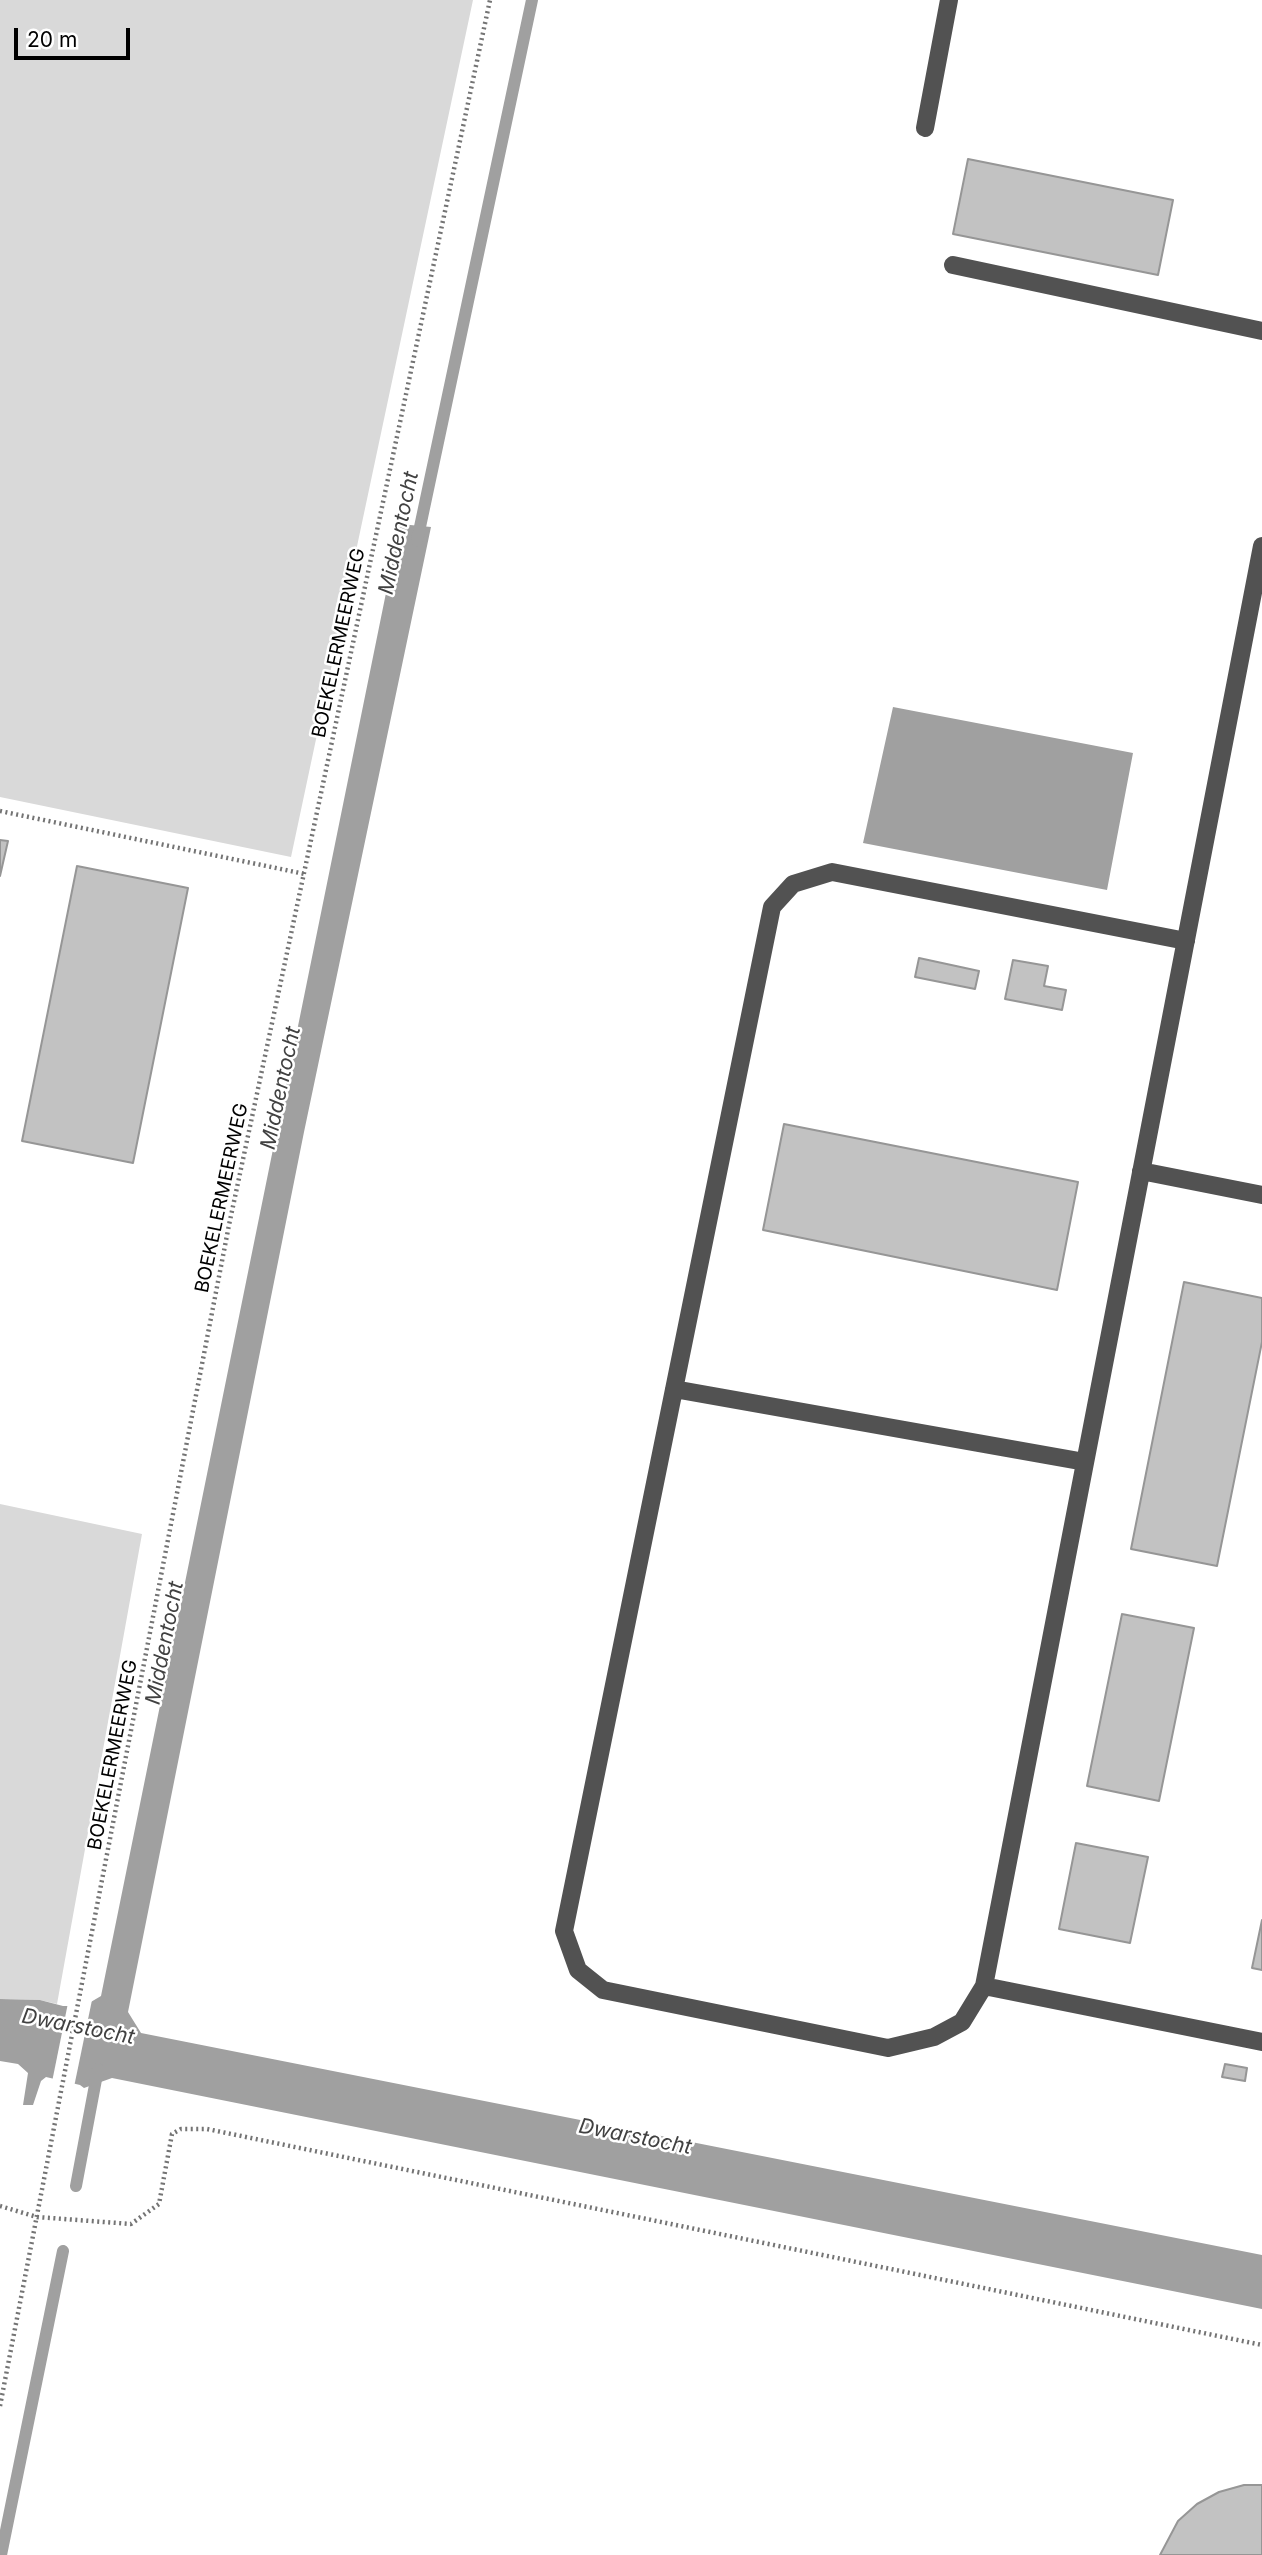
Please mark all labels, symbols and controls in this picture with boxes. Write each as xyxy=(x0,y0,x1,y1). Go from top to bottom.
scale bar xyxy=(18,14,133,58)
text: 20 m xyxy=(27,27,77,52)
water label: Middentocht xyxy=(374,469,424,597)
street label: BOEKELERMEERWEG xyxy=(308,546,370,740)
water label: Middentocht xyxy=(256,1024,306,1152)
street label: BOEKELERMEERWEG xyxy=(191,1101,253,1295)
water label: Middentocht xyxy=(141,1579,189,1707)
street label: BOEKELERMEERWEG xyxy=(83,1658,143,1852)
water label: Dwarstocht xyxy=(19,2004,137,2050)
water label: Dwarstocht xyxy=(576,2114,694,2160)

